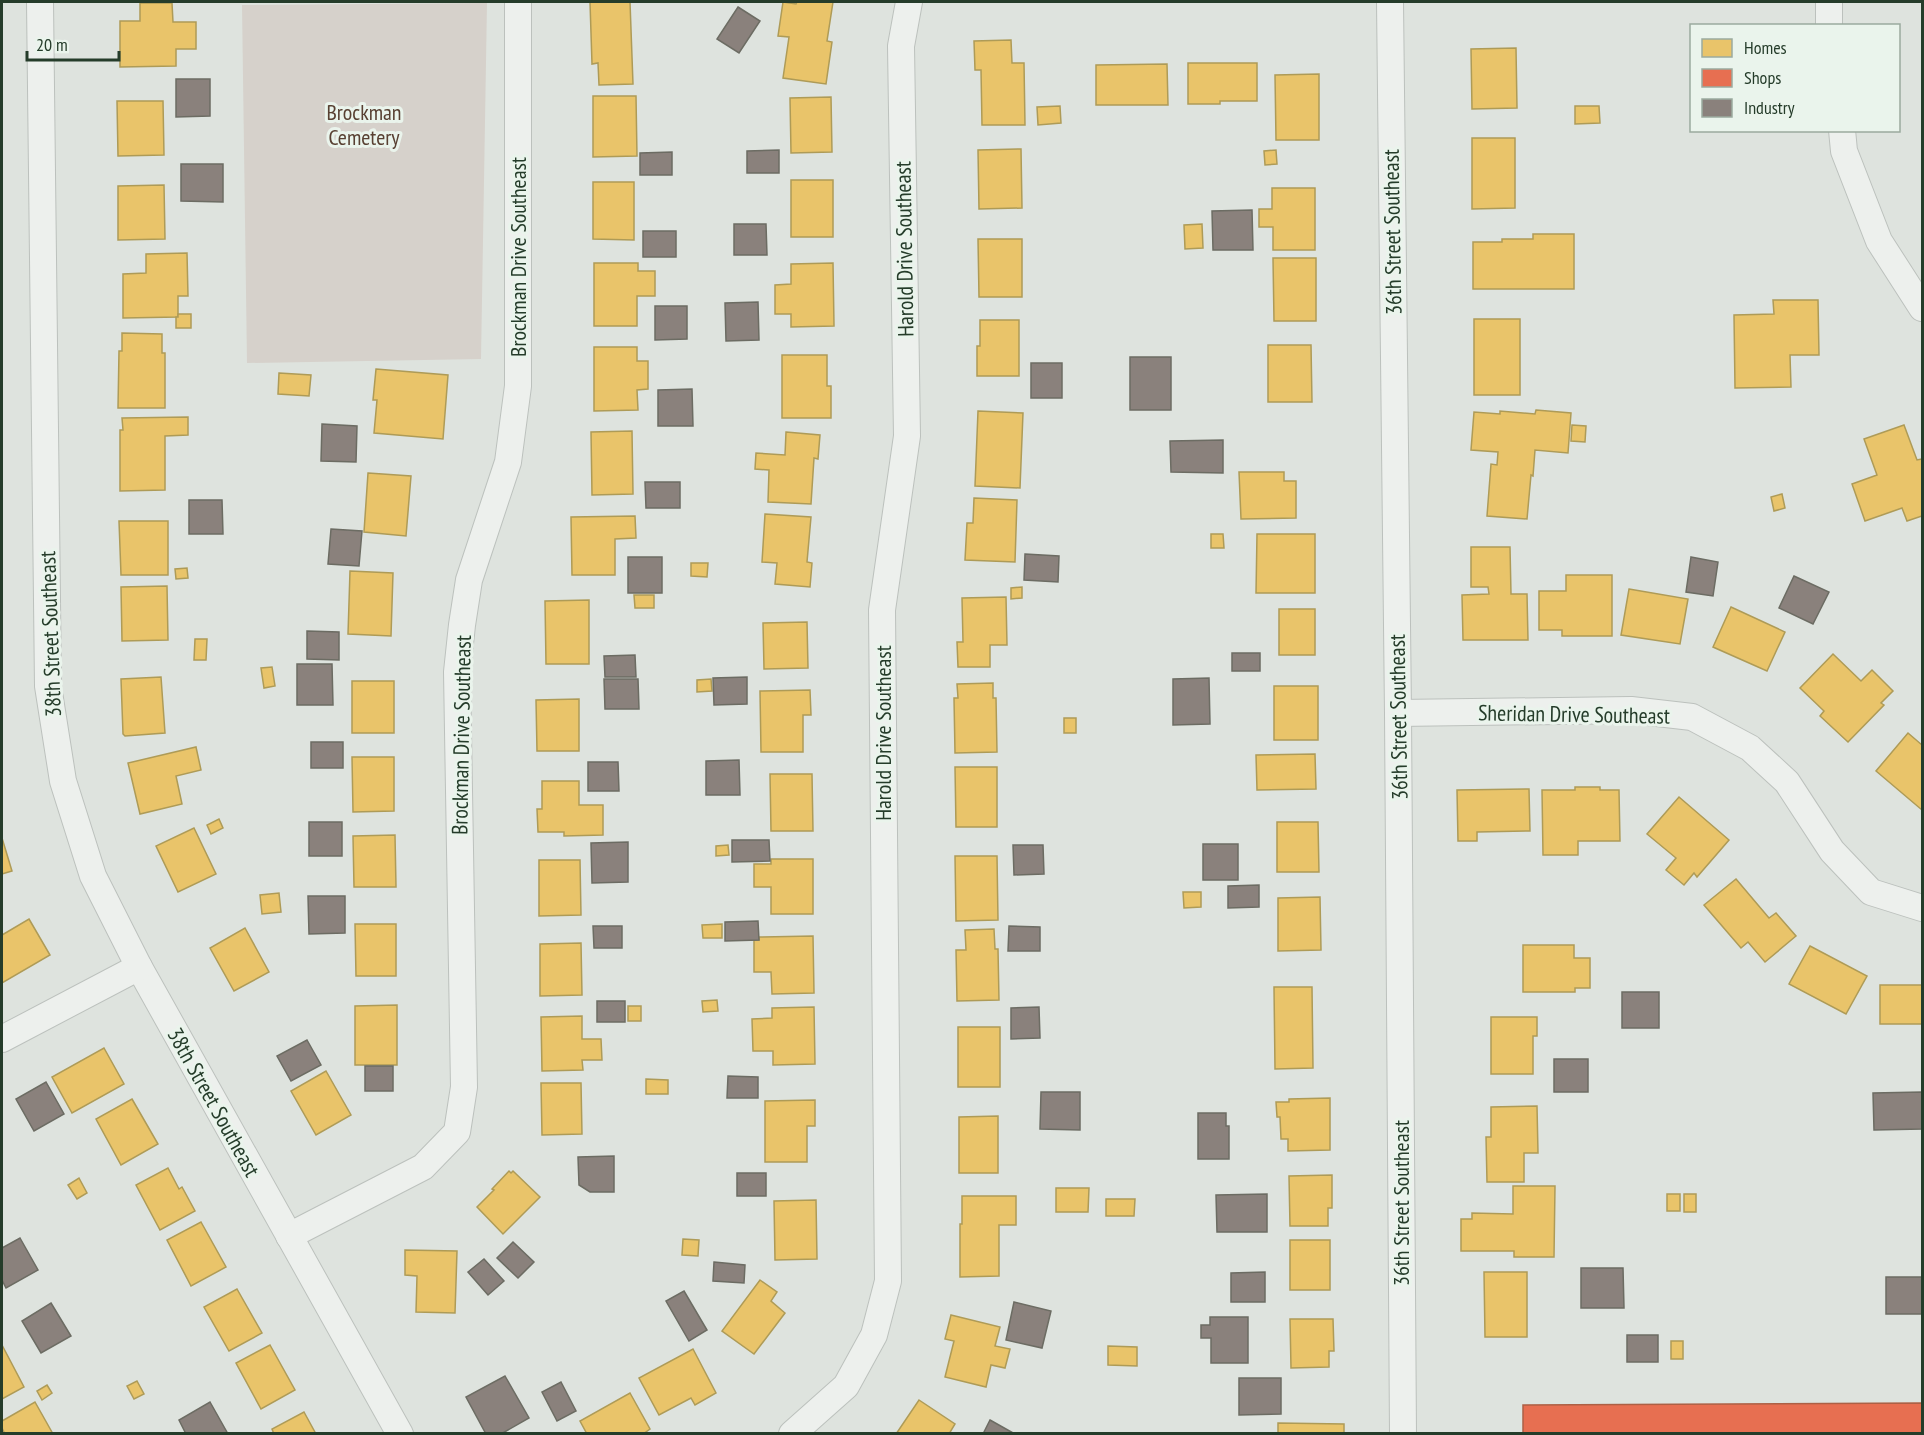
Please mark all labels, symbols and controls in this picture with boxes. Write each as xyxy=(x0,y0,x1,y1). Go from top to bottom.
scale bar xyxy=(27,24,118,62)
legend xyxy=(1690,24,1900,132)
text: 20 m xyxy=(36,33,68,56)
text: Homes xyxy=(1744,36,1787,59)
text: Shops xyxy=(1744,66,1781,89)
text: Industry xyxy=(1744,96,1795,119)
park label: Brockman Cemetery xyxy=(326,98,402,151)
street label: 36th Street Southeast xyxy=(1377,149,1407,315)
street label: Brockman Drive Southeast xyxy=(504,157,532,357)
street label: Harold Drive Southeast xyxy=(888,161,920,337)
street label: 38th Street Southeast xyxy=(33,551,67,717)
street label: 36th Street Southeast xyxy=(1383,634,1413,800)
street label: Brockman Drive Southeast xyxy=(445,635,477,835)
street label: Harold Drive Southeast xyxy=(869,645,897,821)
street label: Sheridan Drive Southeast xyxy=(1478,698,1670,730)
street label: 38th Street Southeast xyxy=(162,1023,266,1181)
street label: 36th Street Southeast xyxy=(1387,1120,1415,1286)

